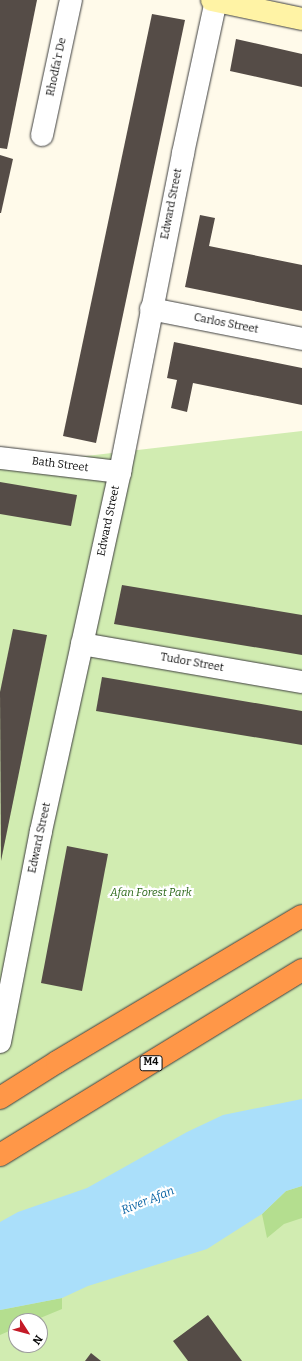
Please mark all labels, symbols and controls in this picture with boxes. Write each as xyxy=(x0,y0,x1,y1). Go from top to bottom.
street label: Rhodfa'r De xyxy=(44,36,70,98)
street label: Edward Street xyxy=(159,167,185,241)
street label: Carlos Street xyxy=(193,311,259,337)
street label: Bath Street xyxy=(31,455,89,475)
street label: Edward Street xyxy=(95,484,123,558)
street label: Tudor Street xyxy=(159,651,225,675)
street label: Edward Street xyxy=(26,801,54,875)
park label: Afan Forest Park xyxy=(110,886,192,900)
road number: M4 xyxy=(139,1055,163,1071)
water label: River Afan xyxy=(119,1184,177,1218)
north arrow xyxy=(8,1313,48,1353)
text: N xyxy=(30,1333,45,1347)

